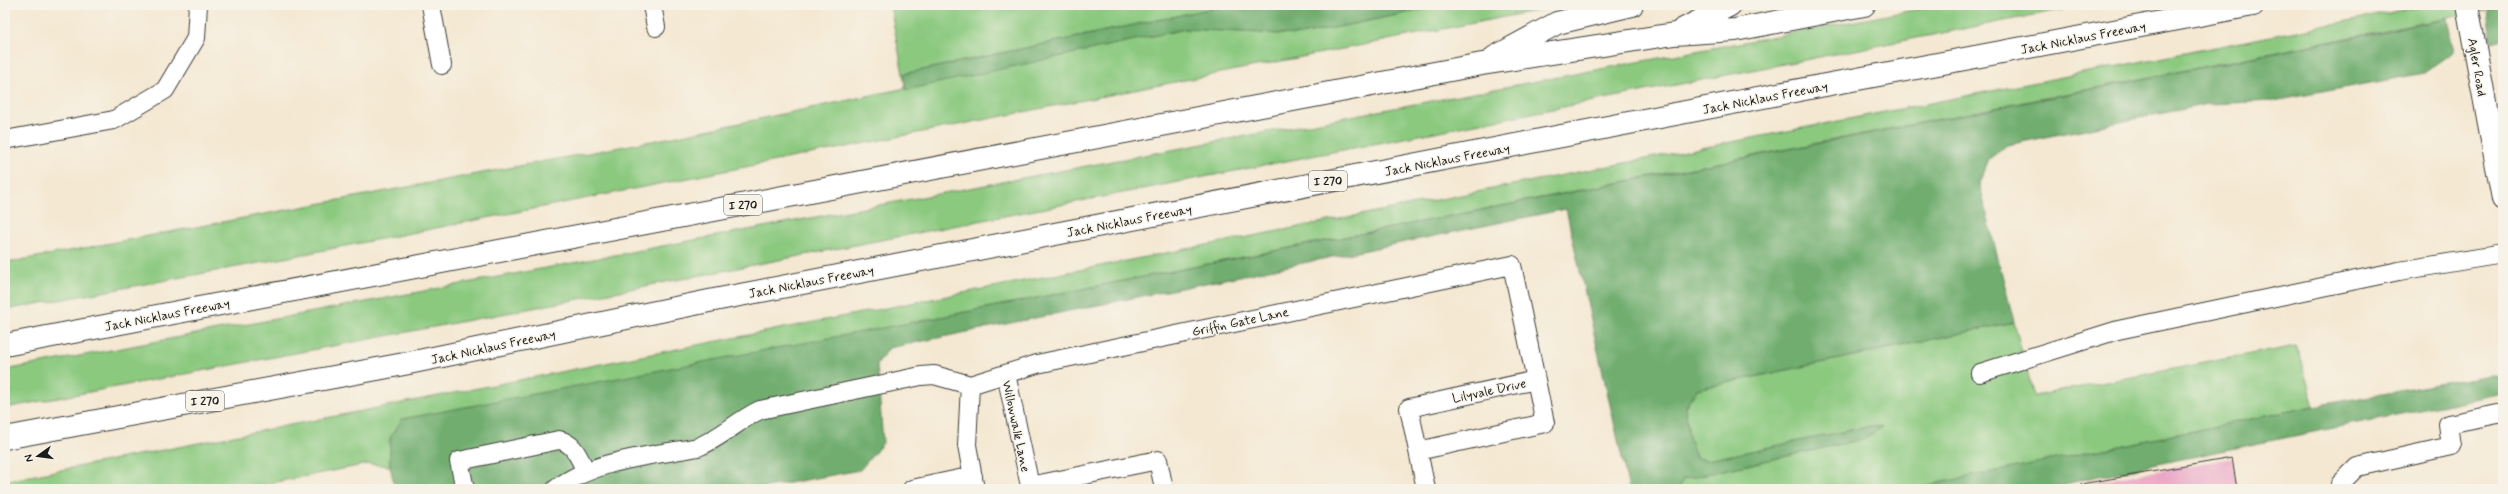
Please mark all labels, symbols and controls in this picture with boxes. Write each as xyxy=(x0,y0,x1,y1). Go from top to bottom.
street label: Jack Nicklaus Freeway xyxy=(2019,18,2147,59)
street label: Agler Road xyxy=(2463,37,2490,98)
street label: Jack Nicklaus Freeway xyxy=(1701,78,1829,119)
street label: Jack Nicklaus Freeway xyxy=(1383,140,1511,181)
road number: I 270 xyxy=(1309,171,1347,191)
road number: I 270 xyxy=(724,195,762,215)
street label: Jack Nicklaus Freeway xyxy=(1065,201,1193,242)
street label: Jack Nicklaus Freeway xyxy=(747,262,875,303)
street label: Jack Nicklaus Freeway xyxy=(103,295,231,336)
street label: Griffin Gate Lane xyxy=(1190,304,1290,341)
street label: Jack Nicklaus Freeway xyxy=(429,326,557,369)
street label: Lilyvale Drive xyxy=(1451,375,1528,408)
street label: Willowwalk Lane xyxy=(998,379,1034,474)
road number: I 270 xyxy=(186,391,224,411)
north arrow xyxy=(18,436,58,476)
text: N xyxy=(22,453,37,463)

